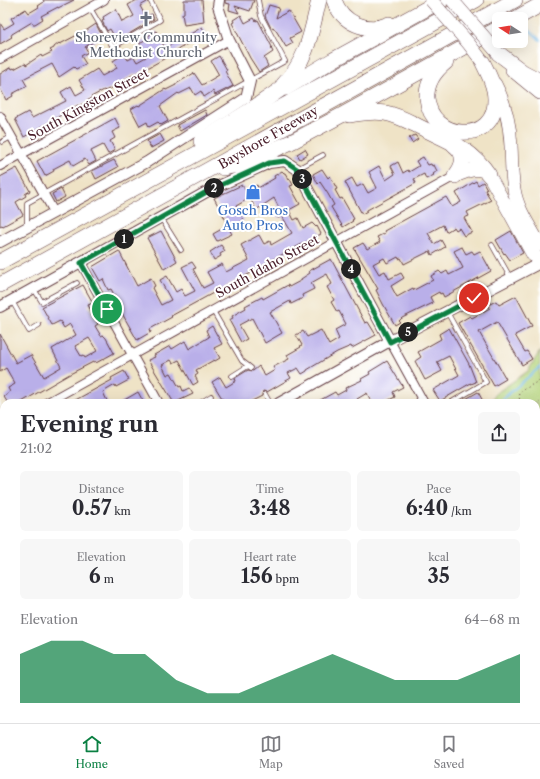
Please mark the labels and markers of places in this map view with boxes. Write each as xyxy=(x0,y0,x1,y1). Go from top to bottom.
church icon: Shoreview Community Methodist Church xyxy=(137,10,155,28)
place label: Shoreview Community Methodist Church xyxy=(75,29,218,60)
pin: 3 xyxy=(292,169,312,189)
pin: 2 xyxy=(204,178,224,198)
shop icon: Gosch Bros Auto Pros xyxy=(244,183,262,201)
place label: Gosch Bros Auto Pros xyxy=(218,202,289,233)
pin: 1 xyxy=(114,229,134,249)
pin: 4 xyxy=(341,259,361,279)
pin xyxy=(457,281,491,315)
pin xyxy=(90,292,124,326)
pin: 5 xyxy=(398,322,418,342)

